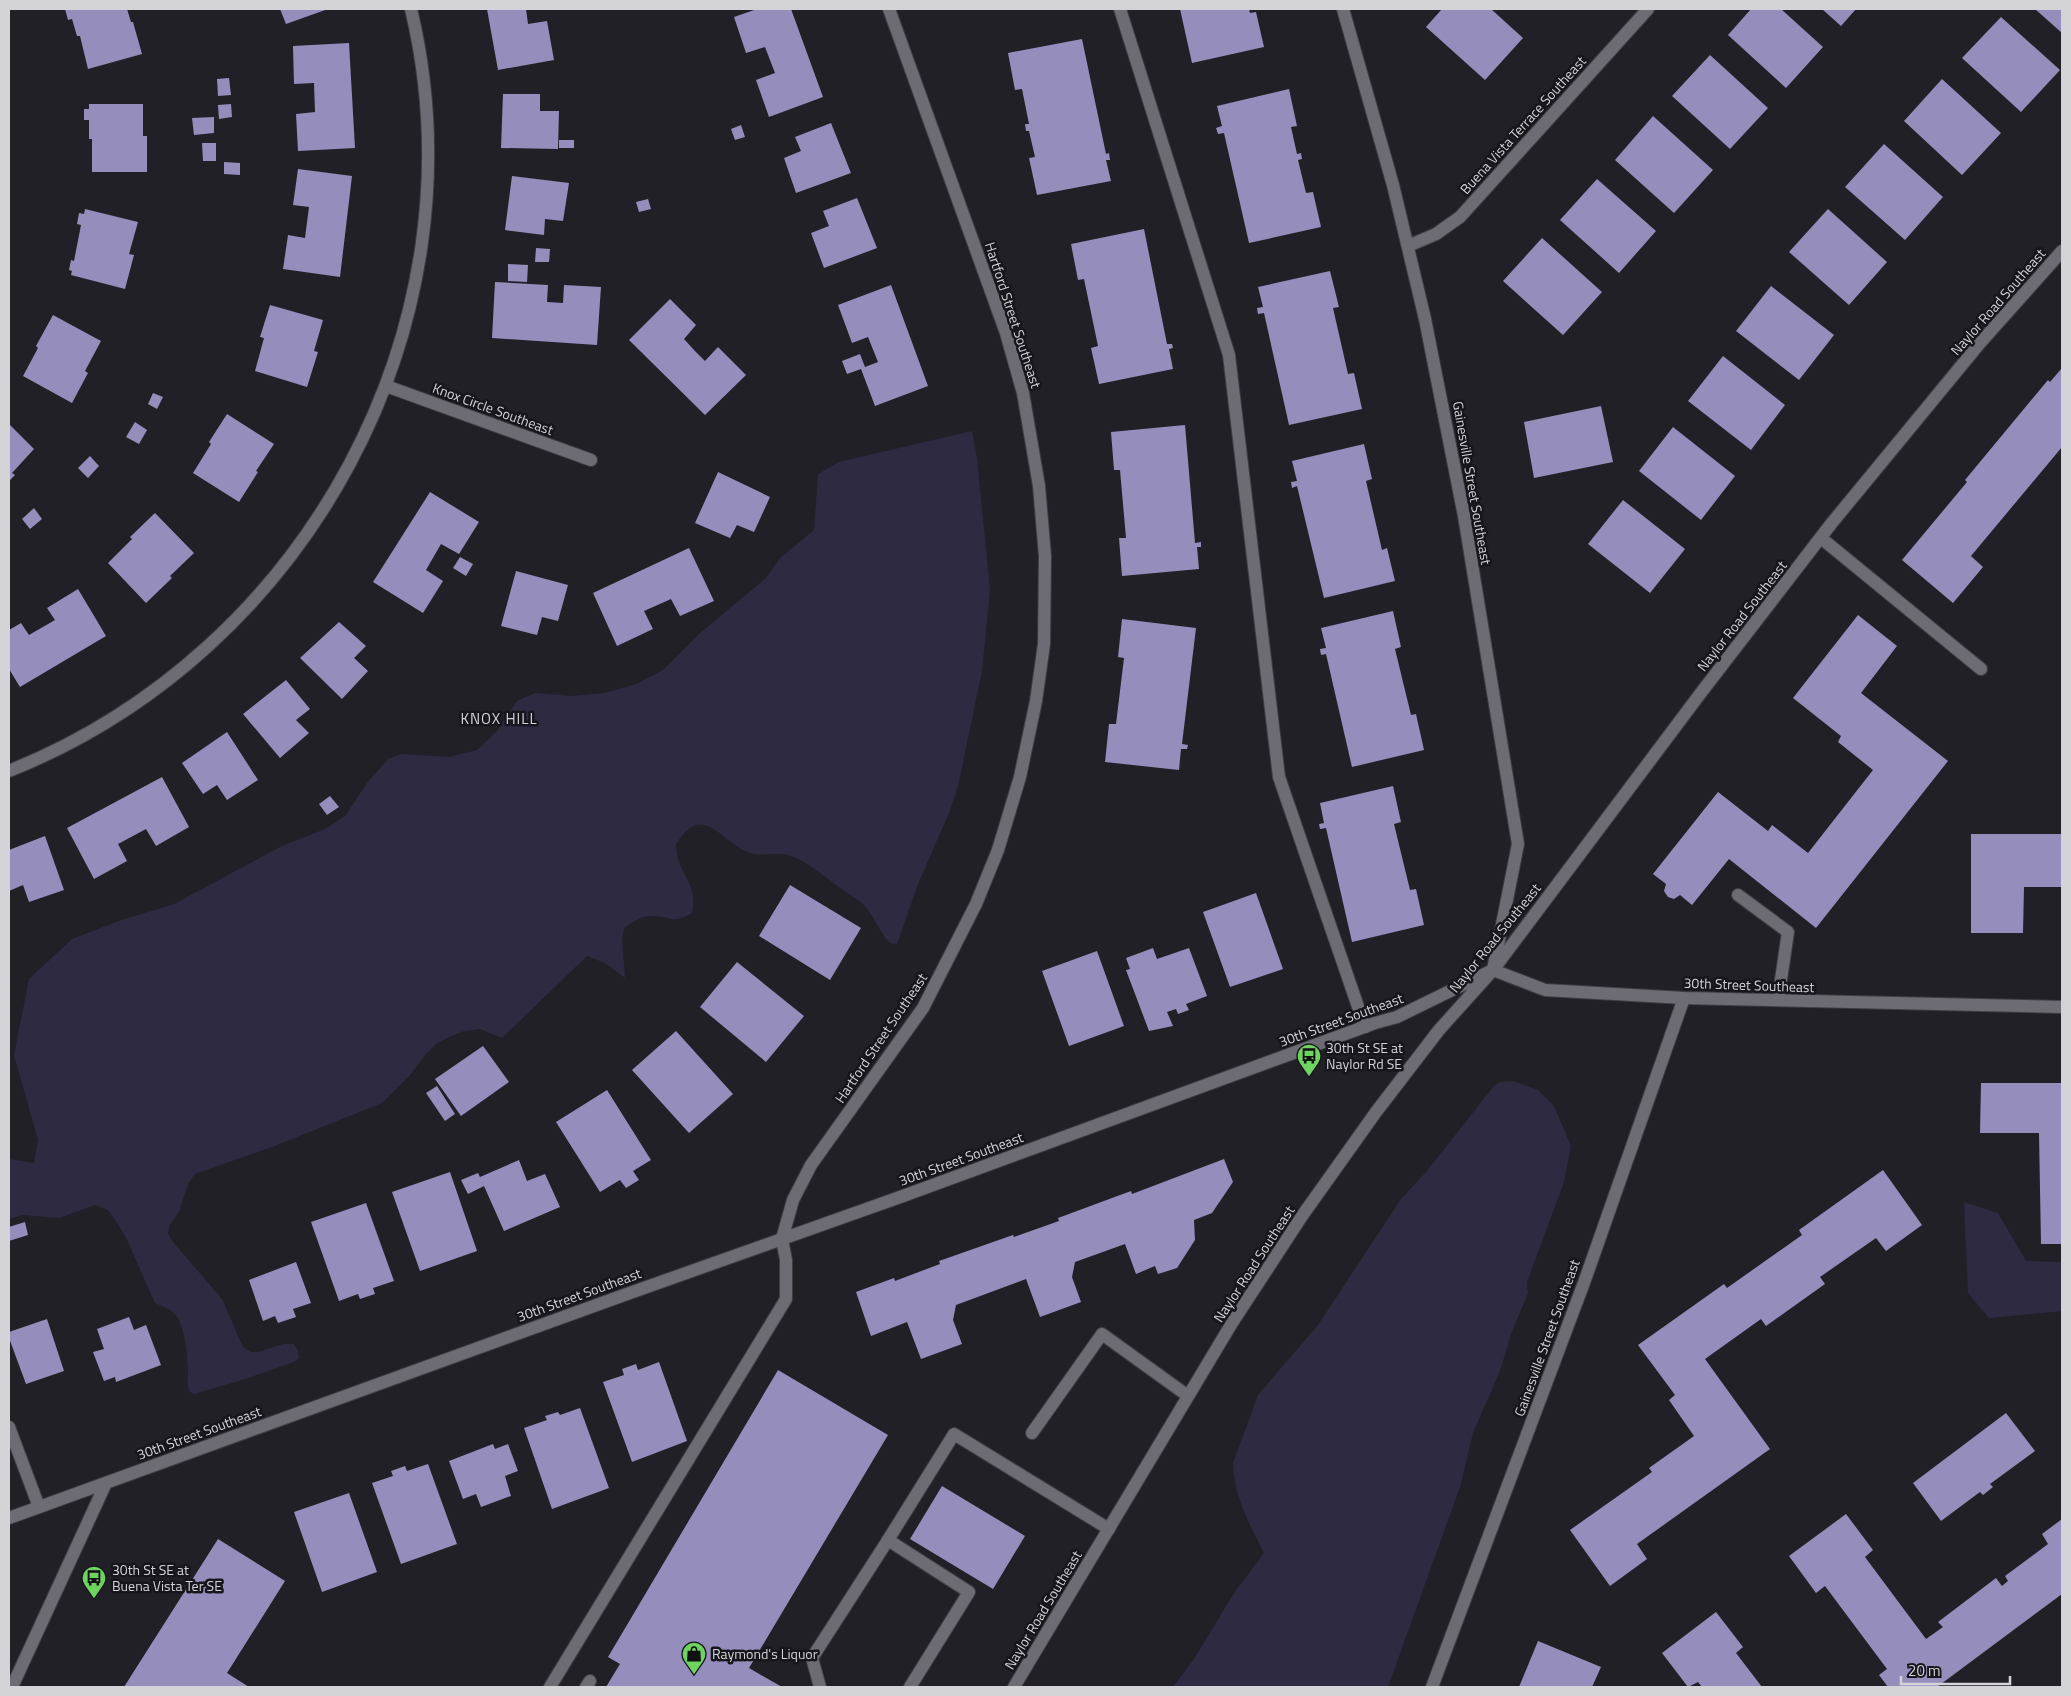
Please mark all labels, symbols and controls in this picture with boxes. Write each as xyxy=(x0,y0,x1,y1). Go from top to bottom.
street label: Buena Vista Terrace Southeast xyxy=(1455,51,1591,199)
street label: Hartford Street Southeast xyxy=(980,239,1047,391)
street label: Naylor Road Southeast xyxy=(1945,244,2050,360)
street label: Knox Circle Southeast xyxy=(430,377,557,440)
street label: Gainesville Street Southeast xyxy=(1448,400,1497,566)
street label: Naylor Road Southeast xyxy=(1692,556,1792,676)
district label: KNOX HILL xyxy=(460,707,538,730)
street label: Naylor Road Southeast xyxy=(1444,878,1545,997)
street label: Hartford Street Southeast xyxy=(829,968,932,1107)
street label: 30th Street Southeast xyxy=(1683,972,1815,997)
street label: 30th Street Southeast xyxy=(1276,987,1406,1052)
place label: 30th St SE at Naylor Rd SE xyxy=(1326,1037,1403,1074)
bus stop icon: 30th St SE at Naylor Rd SE xyxy=(1296,1043,1322,1077)
street label: 30th Street Southeast xyxy=(896,1126,1026,1191)
street label: Naylor Road Southeast xyxy=(1208,1201,1299,1326)
street label: Gainesville Street Southeast xyxy=(1508,1256,1585,1419)
street label: 30th Street Southeast xyxy=(514,1262,644,1327)
street label: 30th Street Southeast xyxy=(134,1400,264,1465)
street label: Naylor Road Southeast xyxy=(999,1546,1086,1673)
place label: 30th St SE at Buena Vista Ter SE xyxy=(112,1559,222,1596)
bus stop icon: 30th St SE at Buena Vista Ter SE xyxy=(81,1565,107,1599)
shop icon: Raymond's Liquor xyxy=(681,1641,707,1675)
place label: Raymond's Liquor xyxy=(712,1643,818,1664)
scale bar xyxy=(1901,1654,2010,1686)
text: 20 m xyxy=(1908,1659,1941,1682)

